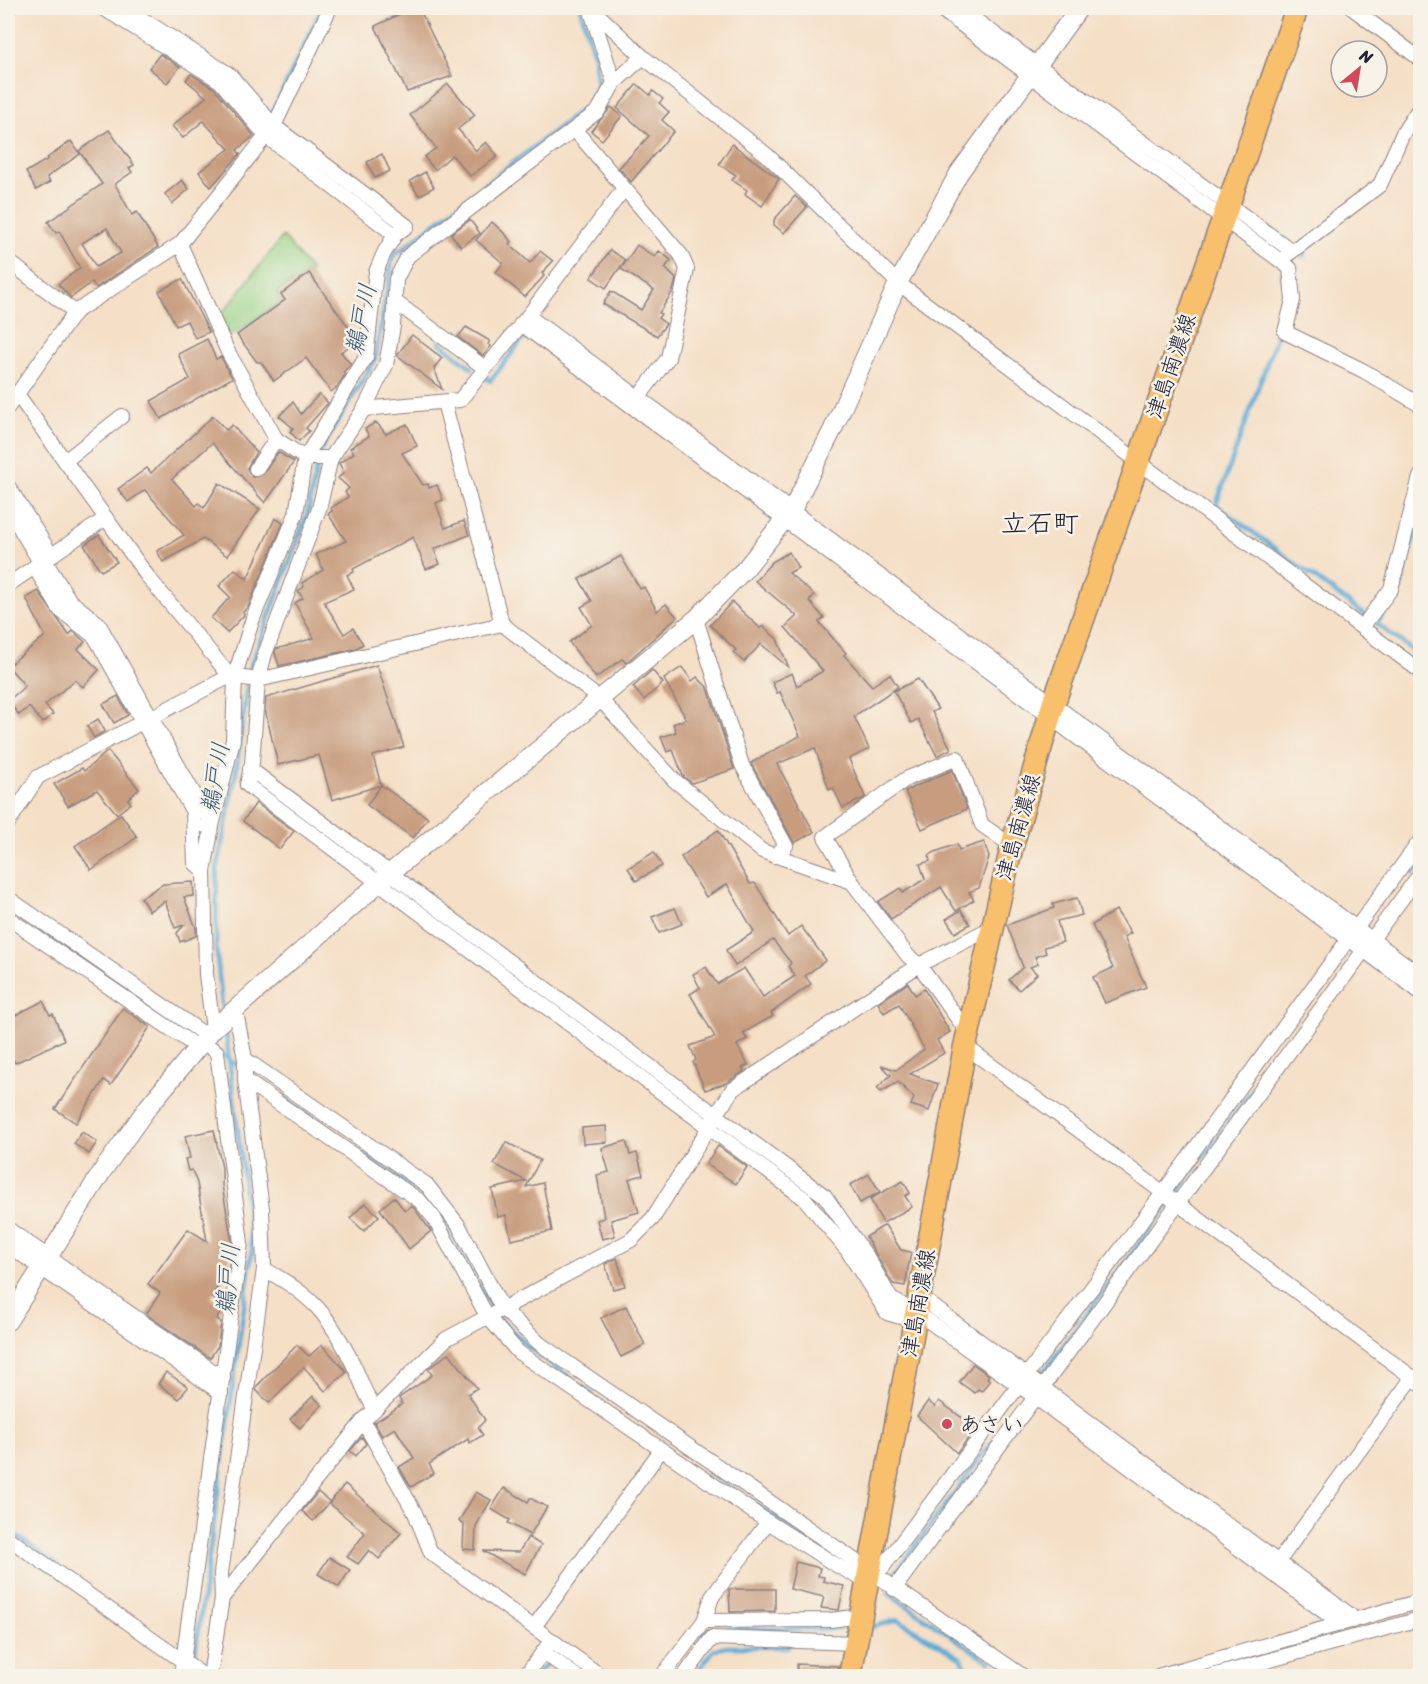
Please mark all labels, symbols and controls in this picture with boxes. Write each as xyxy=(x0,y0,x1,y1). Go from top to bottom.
north arrow xyxy=(1329,39,1389,99)
text: N xyxy=(1353,41,1379,72)
water label: 鵜戸川 xyxy=(333,279,389,359)
street label: 津島南濃線 xyxy=(1135,308,1207,424)
district label: 立石町 xyxy=(1001,500,1079,546)
water label: 鵜戸川 xyxy=(188,739,242,817)
street label: 津島南濃線 xyxy=(984,769,1052,885)
water label: 鵜戸川 xyxy=(204,1241,252,1317)
street label: 津島南濃線 xyxy=(889,1245,947,1361)
place label: あさい xyxy=(959,1405,1024,1444)
marker: あさい xyxy=(940,1417,954,1431)

